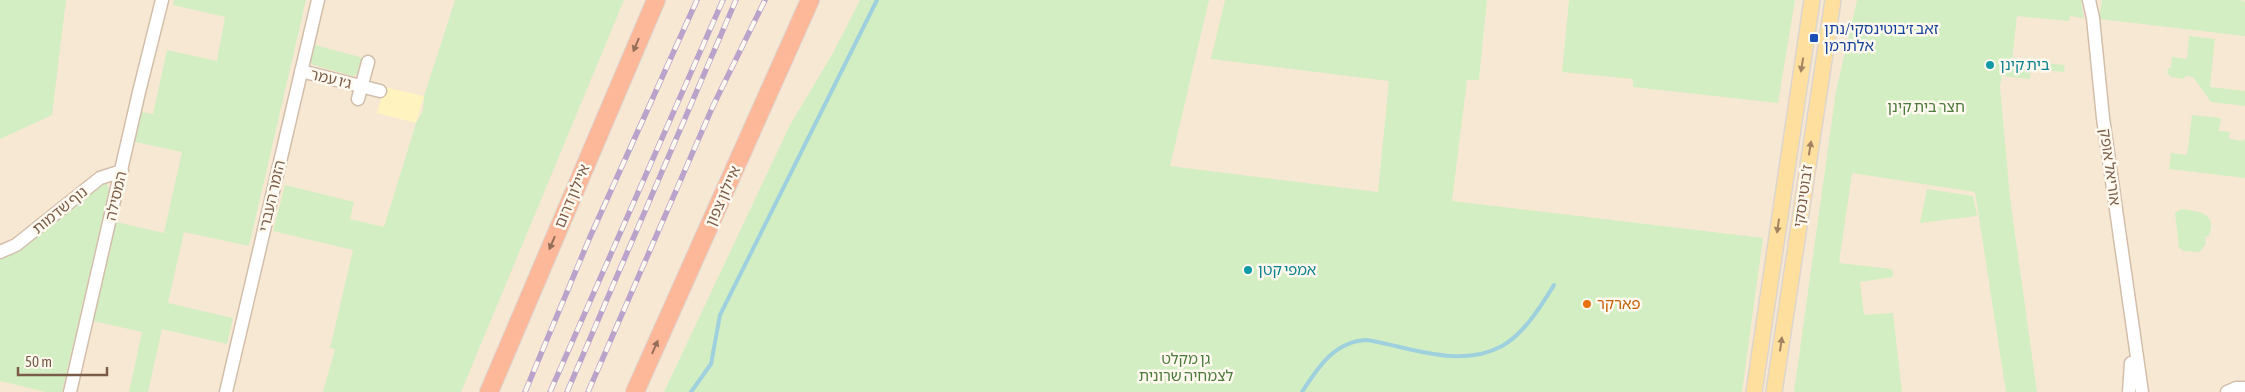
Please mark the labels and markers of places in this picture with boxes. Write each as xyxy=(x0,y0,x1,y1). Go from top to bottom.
place label: זאב ז׳בוטינסקי/נתן אלתרמן xyxy=(1824,20,1939,54)
marker: זאב ז׳בוטינסקי/נתן אלתרמן xyxy=(1808,32,1820,44)
place label: בית קינן xyxy=(2000,56,2050,73)
marker: בית קינן xyxy=(1984,59,1996,71)
place label: אמפי קטן xyxy=(1258,261,1316,278)
marker: אמפי קטן xyxy=(1242,264,1254,276)
place label: פארקר xyxy=(1597,295,1641,312)
marker: פארקר xyxy=(1581,298,1593,310)

